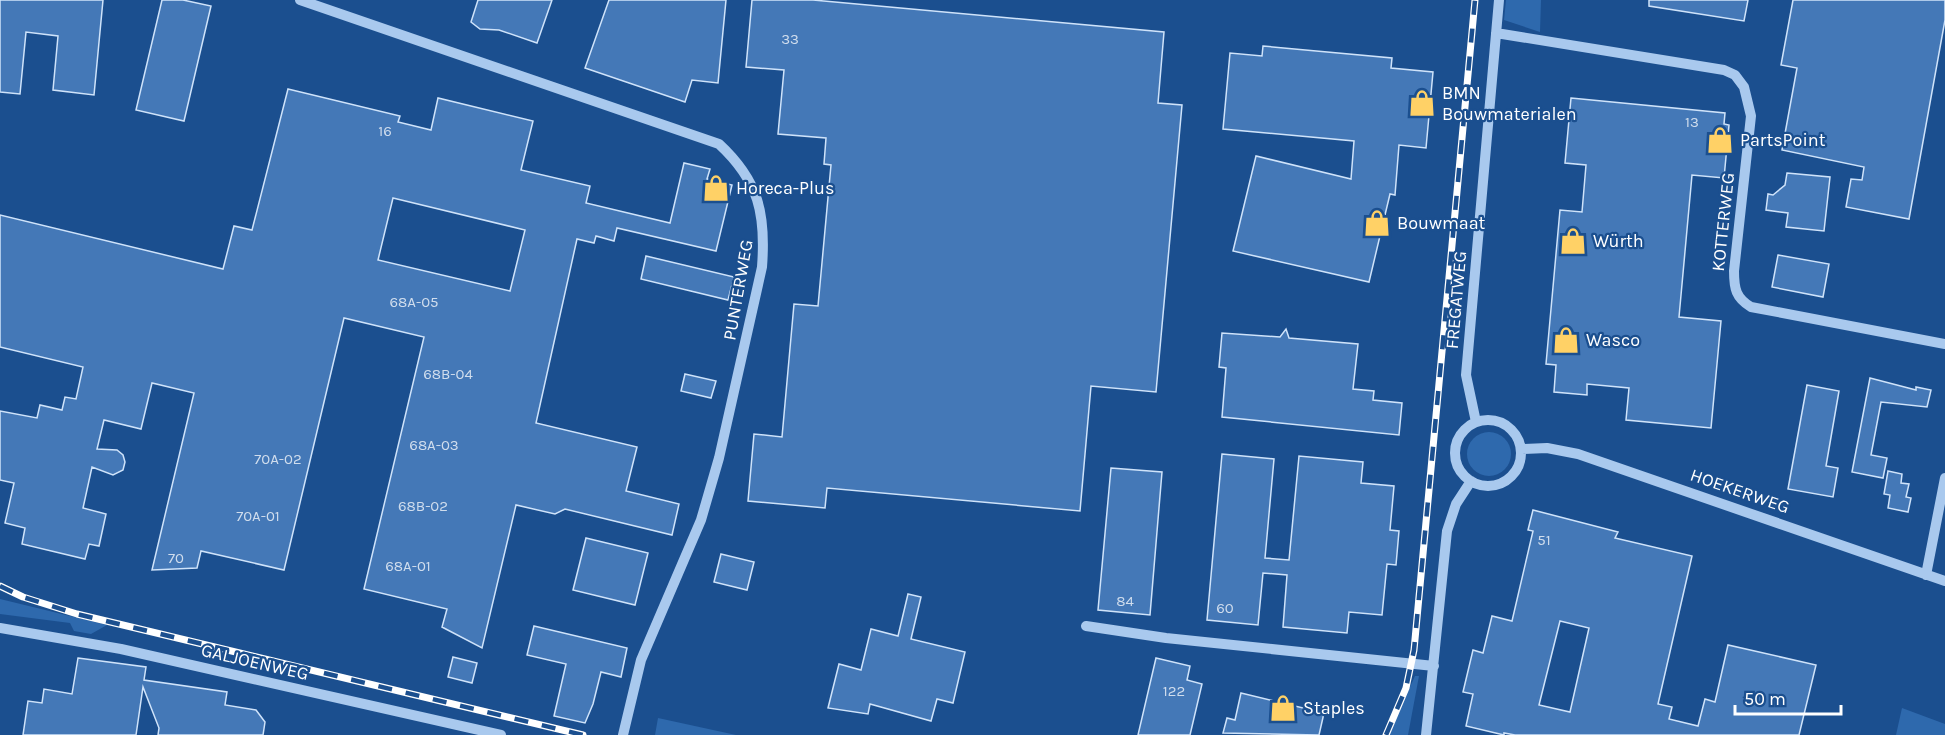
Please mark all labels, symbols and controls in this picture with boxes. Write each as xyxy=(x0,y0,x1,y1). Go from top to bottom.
house number: 33 xyxy=(781,30,799,48)
place label: BMN Bouwmaterialen xyxy=(1442,82,1577,125)
shop icon: BMN Bouwmaterialen xyxy=(1407,88,1437,118)
house number: 13 xyxy=(1685,113,1699,131)
house number: 16 xyxy=(378,122,392,140)
shop icon: PartsPoint xyxy=(1705,125,1735,155)
place label: PartsPoint xyxy=(1740,129,1826,151)
street label: KOTTERWEG xyxy=(1707,171,1739,273)
shop icon: Horeca-Plus xyxy=(701,173,731,203)
place label: Horeca-Plus xyxy=(736,177,834,199)
shop icon: Bouwmaat xyxy=(1362,208,1392,238)
place label: Bouwmaat xyxy=(1397,212,1486,234)
shop icon: Würth xyxy=(1558,226,1588,256)
place label: Würth xyxy=(1593,230,1644,252)
street label: PUNTERWEG xyxy=(718,238,758,342)
street label: FREGATWEG xyxy=(1441,250,1471,350)
house number: 68A-05 xyxy=(389,293,439,311)
shop icon: Wasco xyxy=(1551,325,1581,355)
place label: Wasco xyxy=(1586,329,1640,351)
house number: 68B-04 xyxy=(423,365,473,383)
house number: 68A-03 xyxy=(409,436,459,454)
house number: 70A-02 xyxy=(254,450,302,468)
street label: HOEKERWEG xyxy=(1687,464,1793,518)
house number: 68B-02 xyxy=(398,497,448,515)
house number: 70A-01 xyxy=(236,507,280,525)
house number: 51 xyxy=(1537,531,1551,549)
house number: 70 xyxy=(168,549,184,567)
house number: 68A-01 xyxy=(385,557,431,575)
house number: 84 xyxy=(1116,592,1134,610)
house number: 60 xyxy=(1216,599,1234,617)
street label: GALJOENWEG xyxy=(199,639,311,685)
scale bar xyxy=(1735,678,1842,716)
house number: 122 xyxy=(1163,682,1185,700)
text: 50 m xyxy=(1744,688,1786,710)
shop icon: Staples xyxy=(1268,693,1298,723)
place label: Staples xyxy=(1303,697,1365,719)

